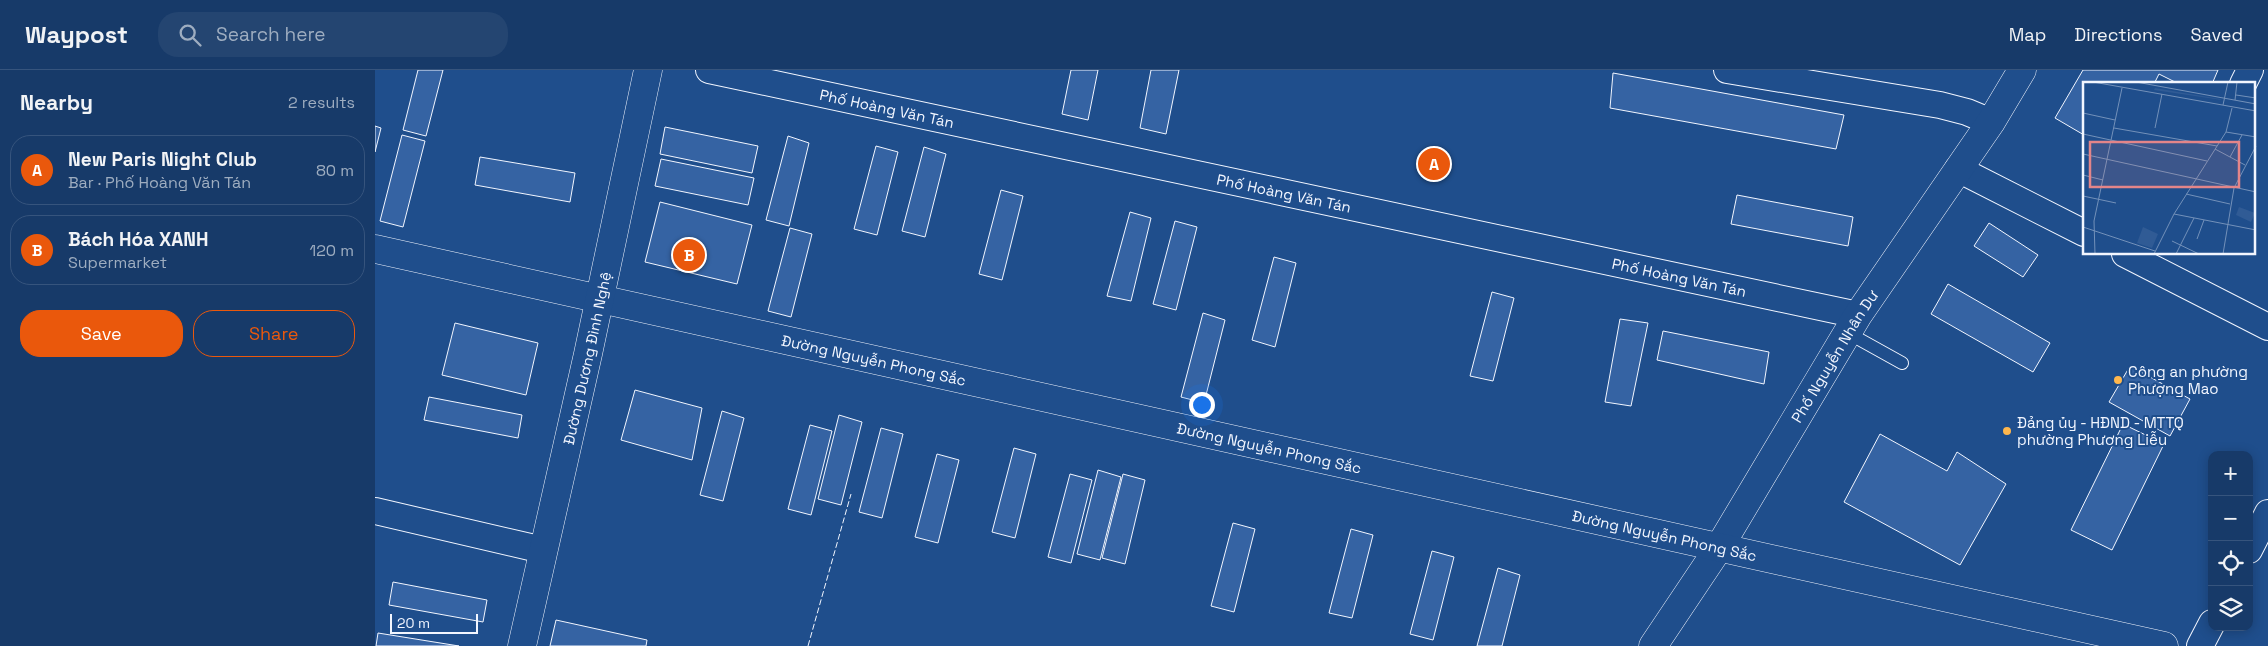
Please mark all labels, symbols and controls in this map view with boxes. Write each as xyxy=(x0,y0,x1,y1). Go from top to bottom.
search box xyxy=(158,12,508,57)
text: Waypost xyxy=(25,19,128,50)
icon: search xyxy=(176,21,204,49)
text: Search here xyxy=(216,22,326,47)
text: Map xyxy=(2009,23,2046,46)
text: Directions xyxy=(2074,23,2163,46)
text: Saved xyxy=(2191,23,2243,46)
inset map xyxy=(2083,82,2255,255)
street label: Phố Hoàng Văn Tán xyxy=(818,84,956,132)
text: Nearby xyxy=(20,89,93,116)
text: 2 results xyxy=(288,92,355,113)
pin: A xyxy=(1418,145,1450,183)
text: New Paris Night Club xyxy=(68,147,257,172)
text: A xyxy=(32,160,42,181)
text: 80 m xyxy=(316,160,354,181)
street label: Phố Hoàng Văn Tán xyxy=(1215,169,1353,216)
text: Bar · Phố Hoàng Văn Tán xyxy=(68,172,251,193)
text: Bách Hóa XANH xyxy=(68,227,208,252)
pin: B xyxy=(673,236,705,274)
text: B xyxy=(32,240,42,261)
text: 120 m xyxy=(310,240,354,261)
text: Supermarket xyxy=(68,252,167,273)
street label: Phố Hoàng Văn Tán xyxy=(1610,253,1748,300)
street label: Đường Dương Đình Nghệ xyxy=(558,270,615,447)
street label: Phố Nguyễn Nhân Dư xyxy=(1787,286,1882,426)
button: Save xyxy=(20,310,183,357)
button: Share xyxy=(193,310,355,357)
street label: Đường Nguyễn Phong Sắc xyxy=(780,330,968,389)
place label: Công an phường Phượng Mao xyxy=(2128,362,2248,398)
marker: Công an phường Phượng Mao xyxy=(2112,374,2124,386)
your location xyxy=(1189,392,1215,418)
place label: Đảng ủy - HĐND - MTTQ phường Phương Liễu xyxy=(2017,413,2184,449)
street label: Đường Nguyễn Phong Sắc xyxy=(1175,418,1363,477)
marker: Đảng ủy - HĐND - MTTQ phường Phương Liễu xyxy=(2001,425,2013,437)
map controls xyxy=(2208,451,2253,631)
button: + xyxy=(2208,451,2253,496)
button: − xyxy=(2208,496,2253,541)
street label: Đường Nguyễn Phong Sắc xyxy=(1571,506,1759,565)
button: locate xyxy=(2208,541,2253,586)
button: layers xyxy=(2208,586,2253,631)
scale bar xyxy=(390,611,477,634)
text: 20 m xyxy=(397,614,430,632)

